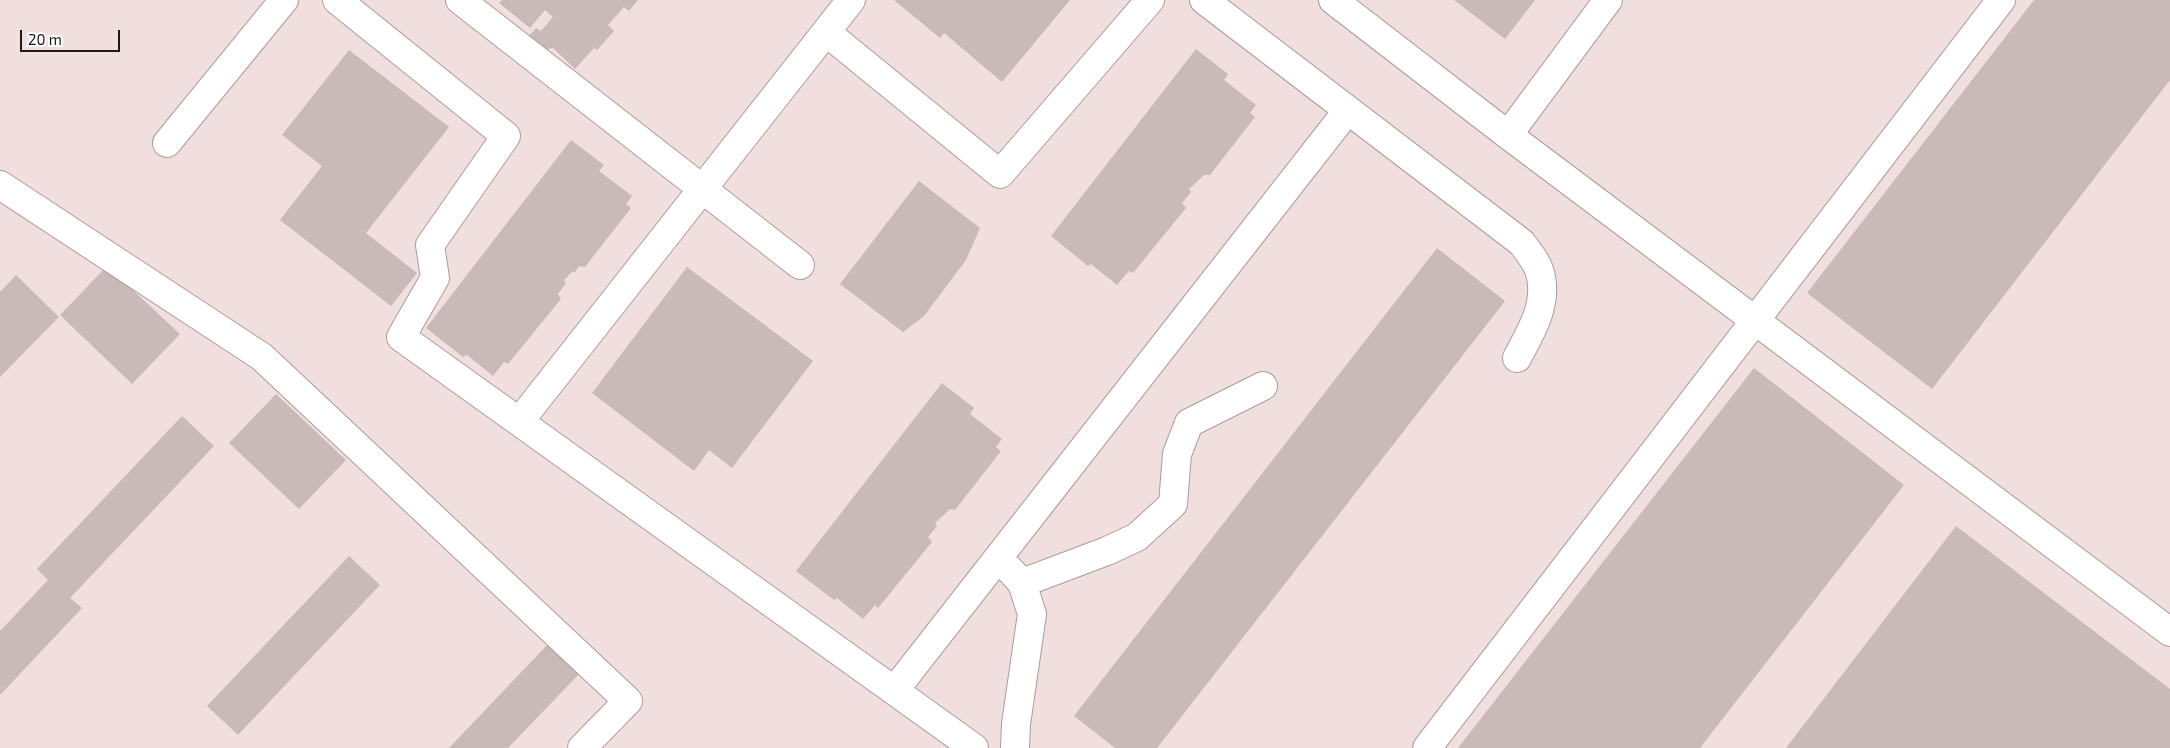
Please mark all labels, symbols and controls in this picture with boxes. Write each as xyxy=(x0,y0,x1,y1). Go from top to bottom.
scale bar xyxy=(22,20,122,52)
text: 20 m xyxy=(28,30,62,48)

